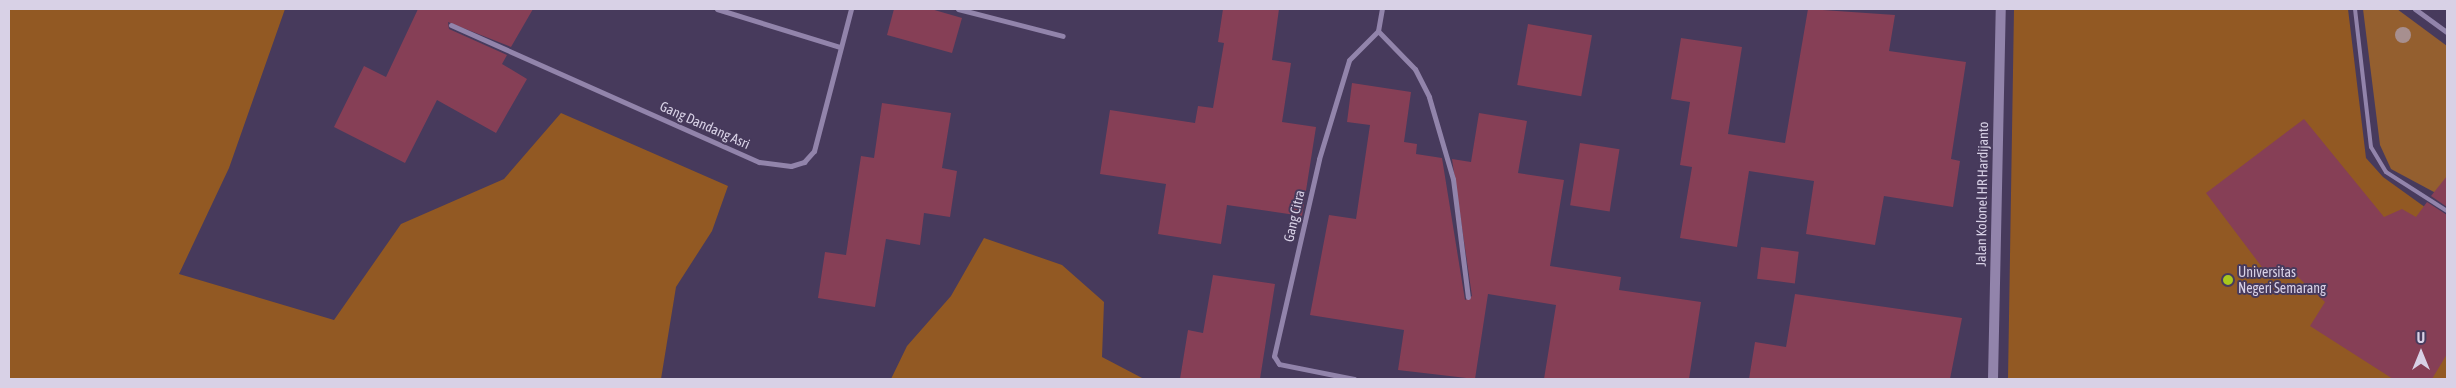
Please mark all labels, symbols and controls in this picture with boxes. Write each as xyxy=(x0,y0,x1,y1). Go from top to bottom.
street label: Gang Dandang Asri xyxy=(657,98,753,152)
street label: Jalan Kolonel HR Hardijanto xyxy=(1972,122,1992,266)
street label: Gang Citra xyxy=(1280,188,1308,244)
place label: Universitas Negeri Semarang xyxy=(2238,264,2326,296)
marker: Universitas Negeri Semarang xyxy=(2222,274,2234,286)
north arrow xyxy=(2396,328,2446,378)
text: U xyxy=(2417,330,2425,346)

